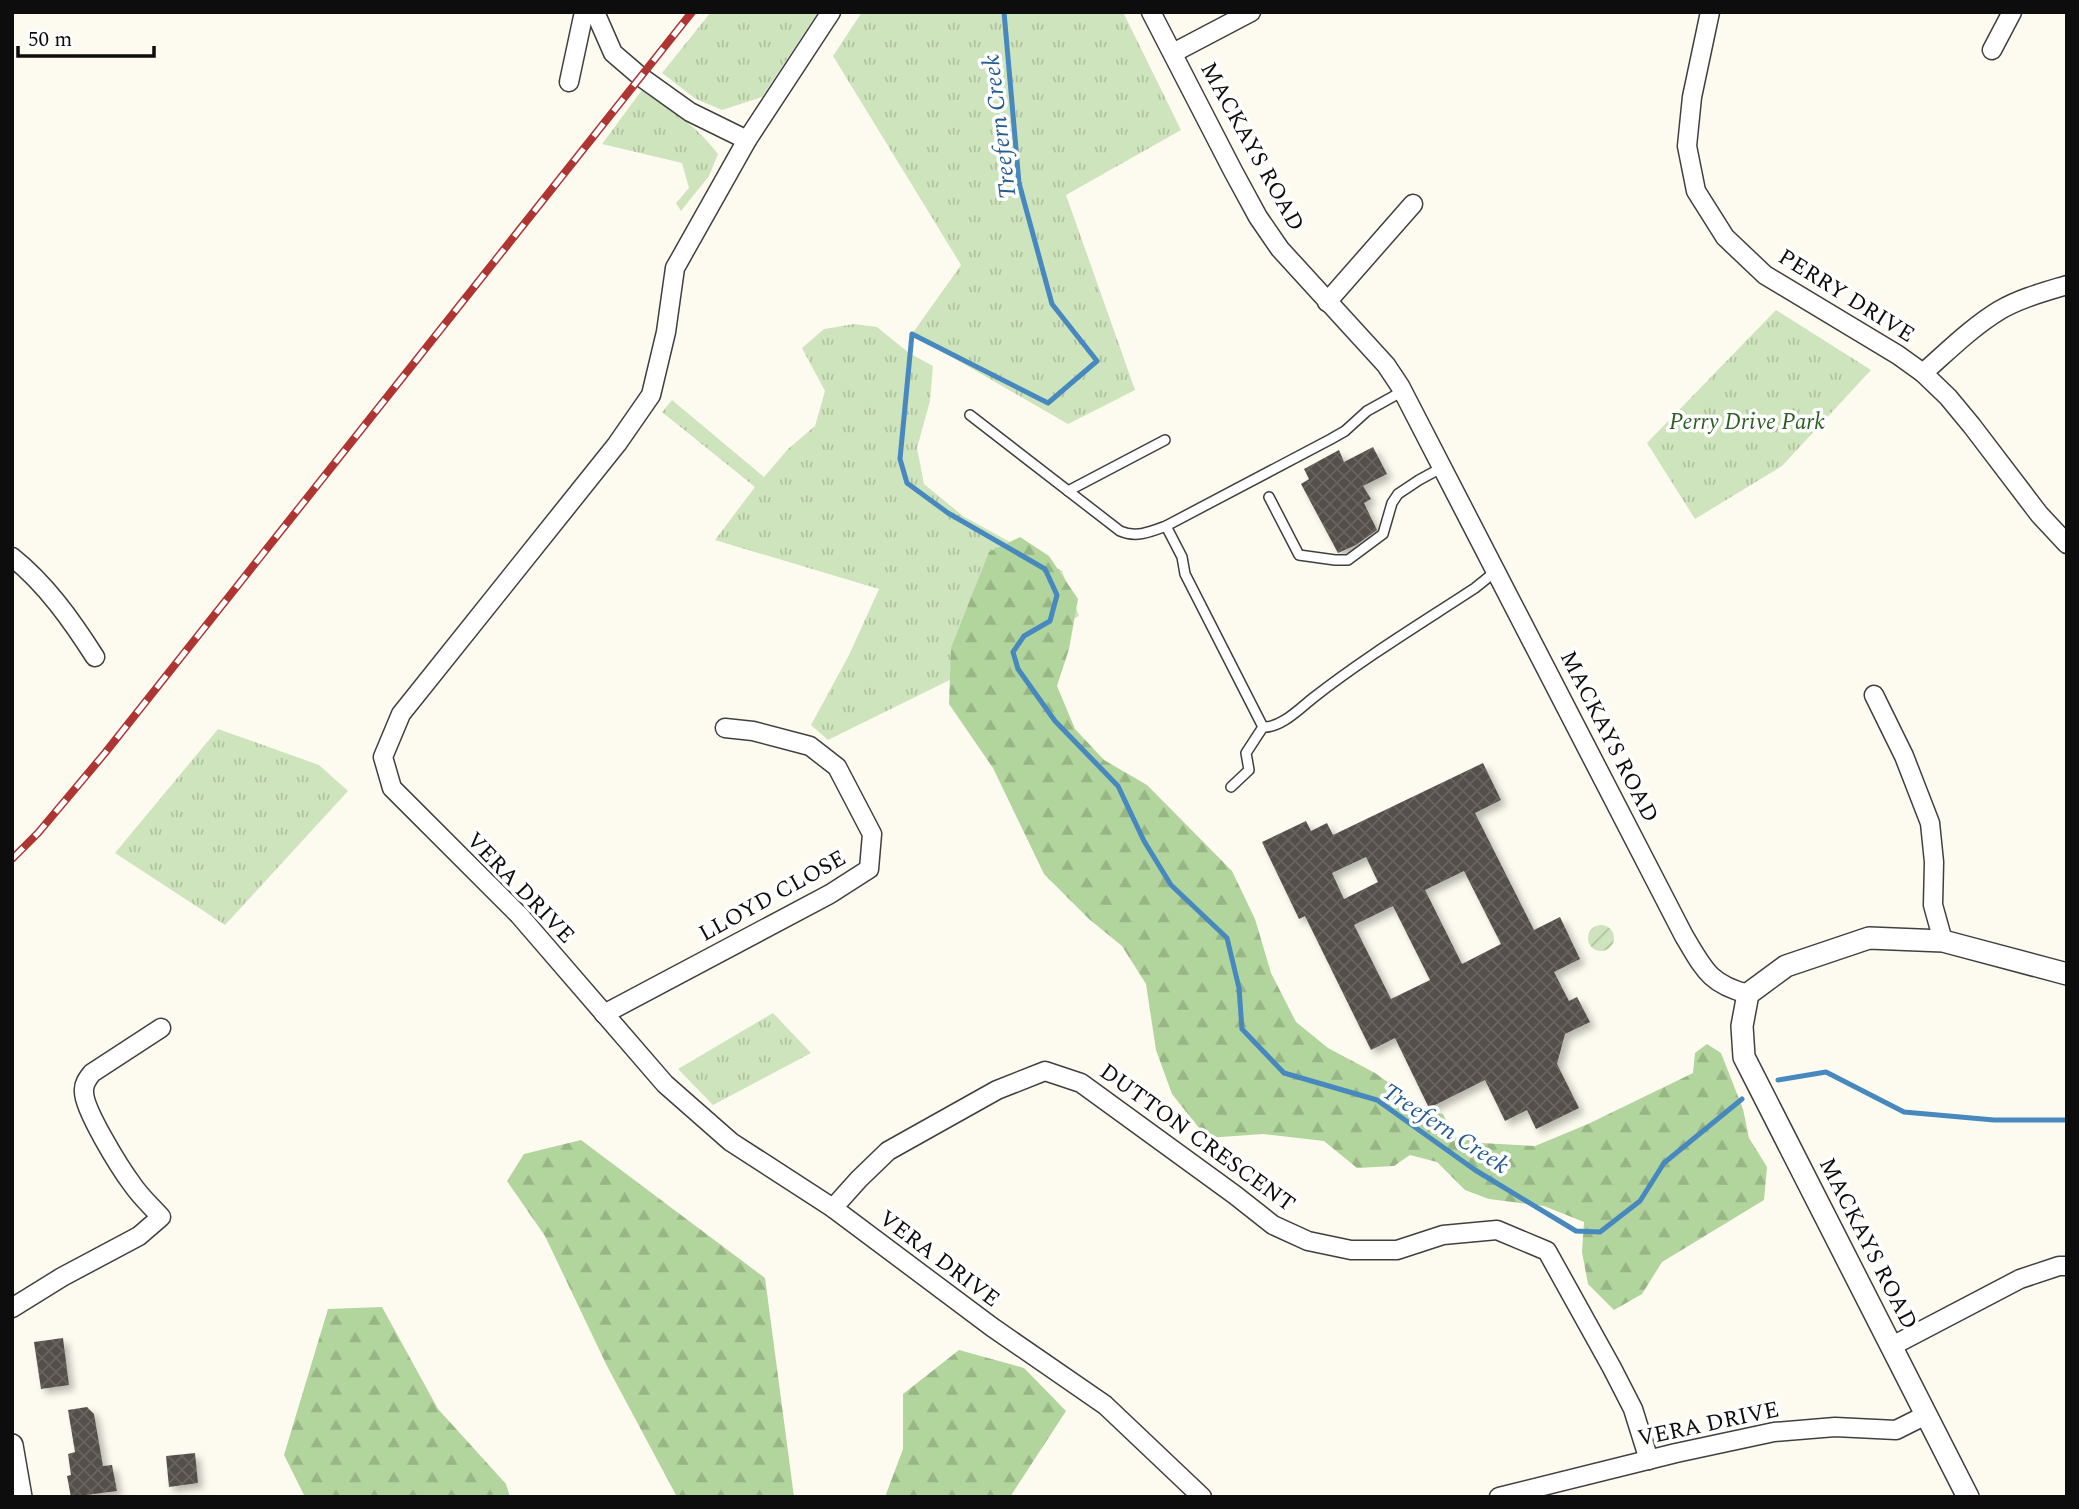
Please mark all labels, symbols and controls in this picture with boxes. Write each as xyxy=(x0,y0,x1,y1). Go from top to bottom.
scale bar xyxy=(18,14,154,58)
text: 50 m xyxy=(28,24,72,56)
water label: Treefern Creek xyxy=(973,53,1027,201)
street label: MACKAYS ROAD xyxy=(1191,56,1313,238)
street label: PERRY DRIVE xyxy=(1771,240,1921,352)
park label: Perry Drive Park xyxy=(1669,405,1825,440)
street label: MACKAYS ROAD xyxy=(1550,645,1667,829)
street label: VERA DRIVE xyxy=(457,824,583,952)
street label: LLOYD CLOSE xyxy=(693,841,853,951)
street label: DUTTON CRESCENT xyxy=(1092,1055,1302,1221)
water label: Treefern Creek xyxy=(1375,1074,1516,1183)
street label: MACKAYS ROAD xyxy=(1809,1152,1926,1336)
street label: VERA DRIVE xyxy=(871,1202,1007,1317)
street label: VERA DRIVE xyxy=(1634,1392,1782,1457)

